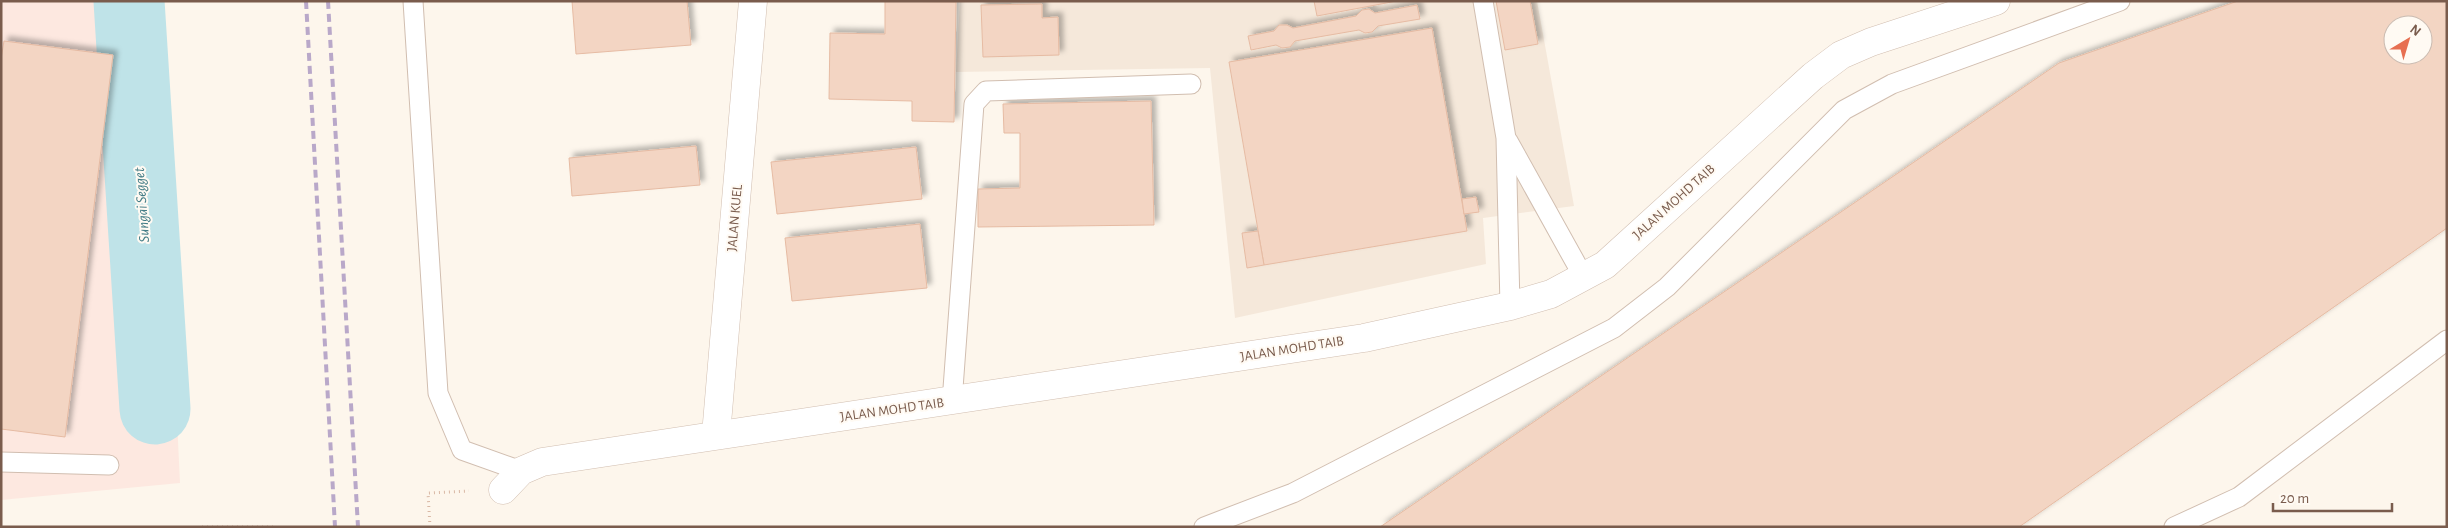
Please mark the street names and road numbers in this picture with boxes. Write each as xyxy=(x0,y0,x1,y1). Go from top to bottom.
street label: JALAN MOHD TAIB xyxy=(1630,162,1718,242)
street label: JALAN KUEL xyxy=(725,184,745,252)
street label: JALAN MOHD TAIB xyxy=(1239,334,1345,364)
street label: JALAN MOHD TAIB xyxy=(839,396,945,424)

